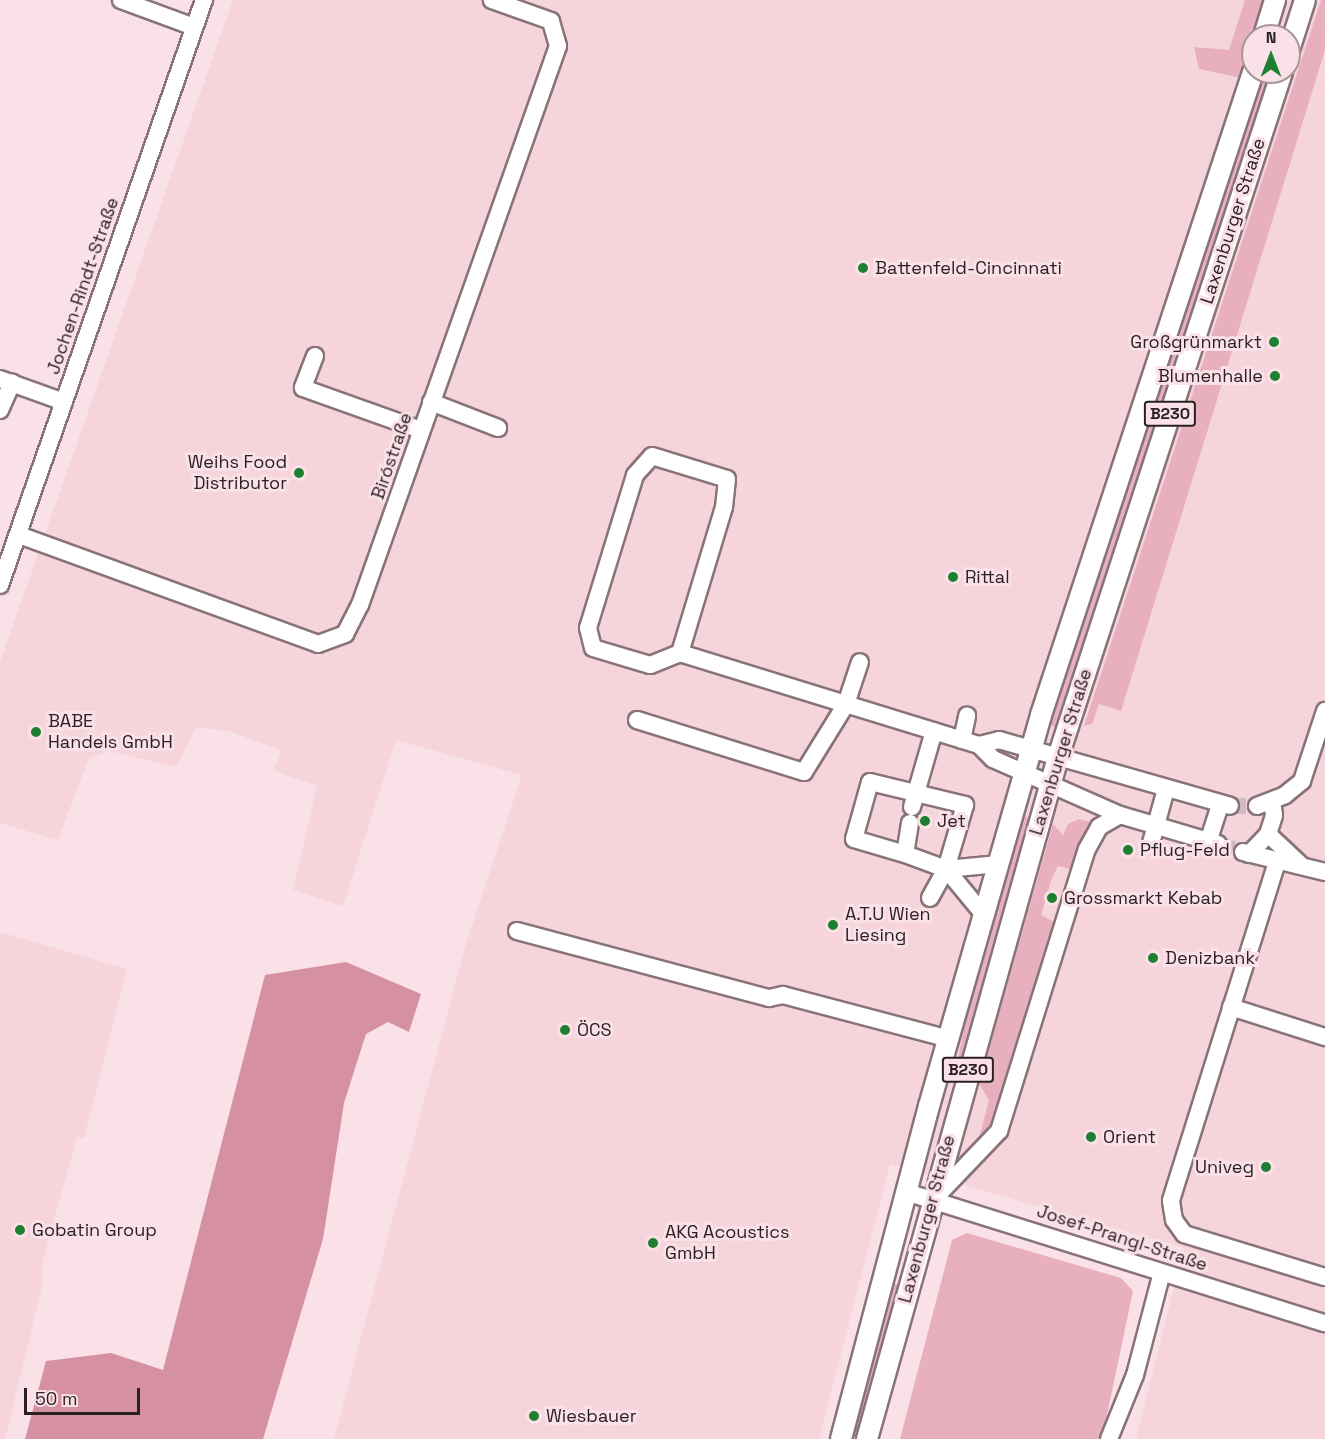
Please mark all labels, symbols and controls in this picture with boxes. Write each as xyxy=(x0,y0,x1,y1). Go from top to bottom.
north arrow xyxy=(1241,24,1301,84)
text: N xyxy=(1266,27,1276,48)
street label: Laxenburger Straße xyxy=(1196,136,1270,306)
street label: Jochen-Rindt-Straße xyxy=(43,195,123,377)
place label: Battenfeld-Cincinnati xyxy=(875,257,1062,279)
marker: Battenfeld-Cincinnati xyxy=(856,261,870,275)
place label: Großgrünmarkt xyxy=(1130,331,1262,353)
marker: Großgrünmarkt xyxy=(1267,335,1281,349)
place label: Blumenhalle xyxy=(1158,365,1263,387)
marker: Blumenhalle xyxy=(1268,369,1282,383)
road number: B230 xyxy=(1143,401,1197,427)
street label: Biróstraße xyxy=(367,410,417,502)
place label: Weihs Food Distributor xyxy=(188,452,287,494)
marker: Weihs Food Distributor xyxy=(292,466,306,480)
place label: Rittal xyxy=(965,566,1010,588)
marker: Rittal xyxy=(946,570,960,584)
street label: Laxenburger Straße xyxy=(1025,666,1097,838)
place label: BABE Handels GmbH xyxy=(48,711,173,754)
marker: BABE Handels GmbH xyxy=(29,725,43,739)
place label: Jet xyxy=(937,810,966,832)
marker: Jet xyxy=(918,814,932,828)
place label: Pflug-Feld xyxy=(1140,839,1230,861)
marker: Pflug-Feld xyxy=(1121,843,1135,857)
place label: Grossmarkt Kebab xyxy=(1064,887,1222,909)
marker: Grossmarkt Kebab xyxy=(1045,891,1059,905)
place label: A.T.U Wien Liesing xyxy=(845,904,931,946)
marker: A.T.U Wien Liesing xyxy=(826,918,840,932)
place label: Denizbank xyxy=(1165,947,1255,969)
marker: Denizbank xyxy=(1146,951,1160,965)
place label: ÖCS xyxy=(577,1019,612,1041)
marker: ÖCS xyxy=(558,1023,572,1037)
road number: B230 xyxy=(941,1057,995,1083)
place label: Orient xyxy=(1103,1126,1156,1148)
marker: Orient xyxy=(1084,1130,1098,1144)
street label: Laxenburger Straße xyxy=(894,1133,960,1305)
place label: Univeg xyxy=(1195,1156,1254,1178)
marker: Univeg xyxy=(1259,1160,1273,1174)
street label: Josef-Prangl-Straße xyxy=(1034,1200,1210,1276)
place label: Gobatin Group xyxy=(32,1219,157,1241)
place label: AKG Acoustics GmbH xyxy=(665,1222,790,1264)
marker: Gobatin Group xyxy=(13,1223,27,1237)
marker: AKG Acoustics GmbH xyxy=(646,1236,660,1250)
scale bar xyxy=(27,1376,142,1414)
text: 50 m xyxy=(35,1387,77,1410)
place label: Wiesbauer xyxy=(546,1405,636,1427)
marker: Wiesbauer xyxy=(527,1409,541,1423)

